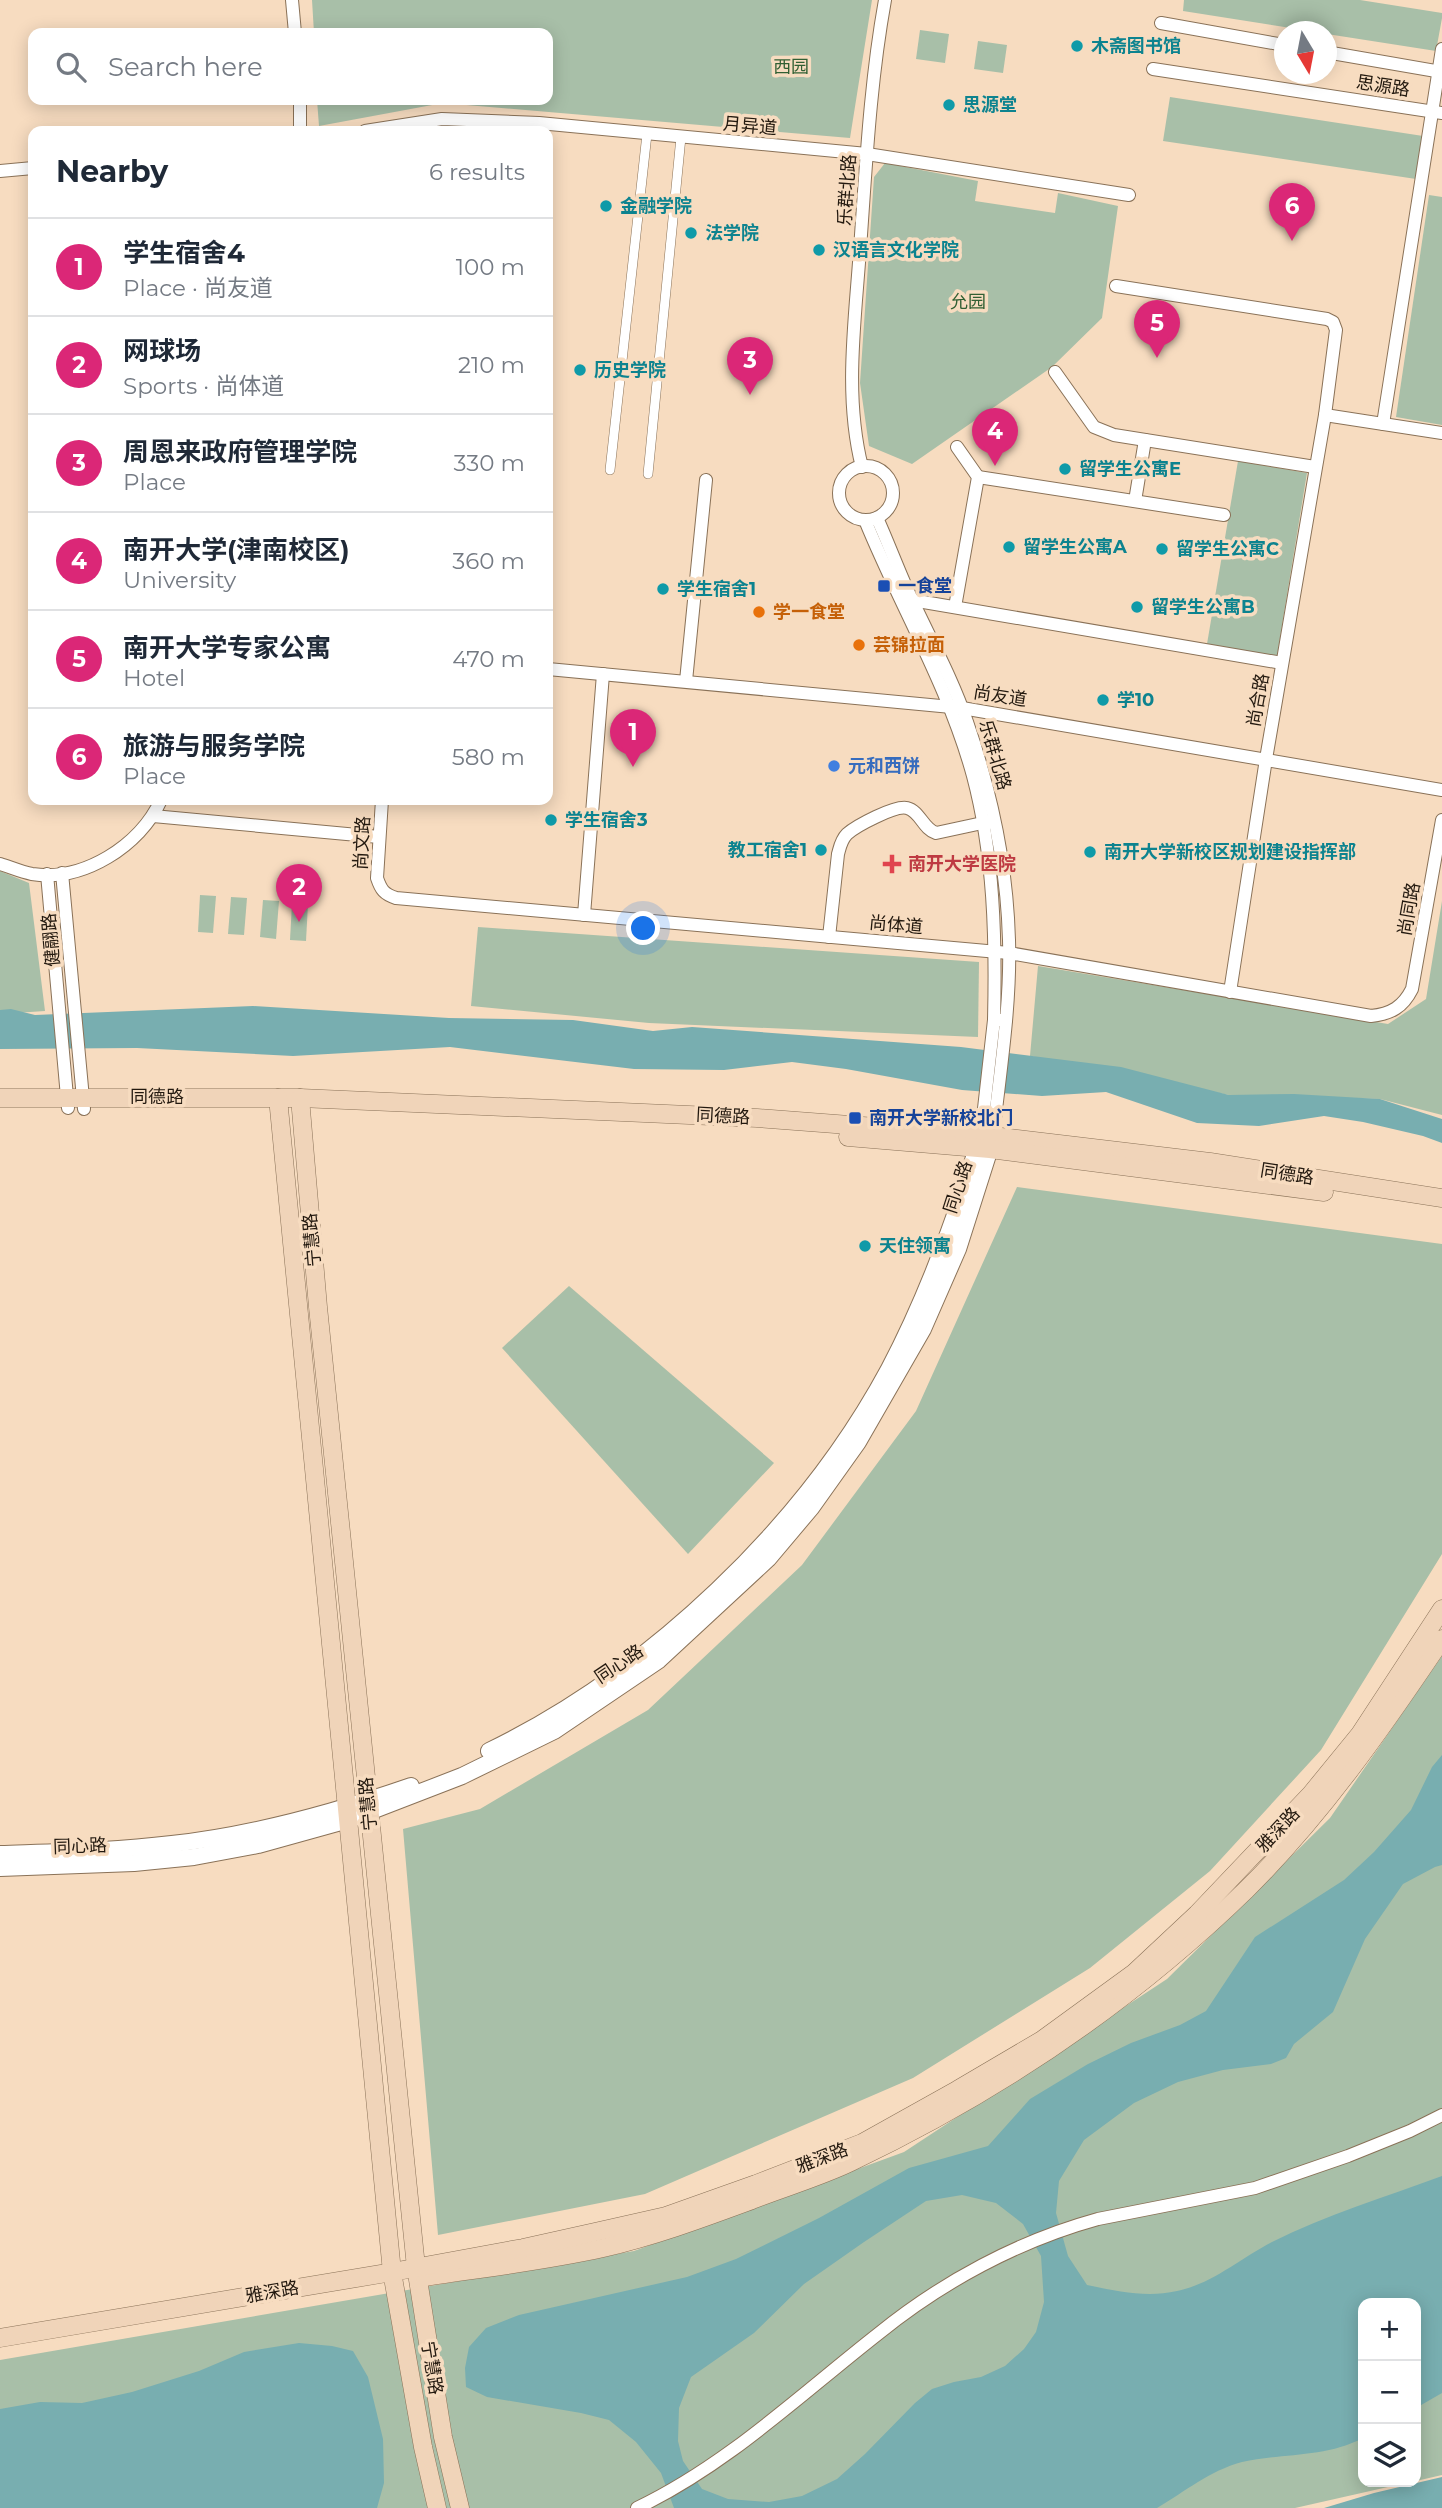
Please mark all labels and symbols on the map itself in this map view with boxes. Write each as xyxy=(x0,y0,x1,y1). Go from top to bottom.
north arrow xyxy=(1274,21,1337,84)
place label: 木斋图书馆 xyxy=(1091,35,1181,57)
marker: 木斋图书馆 xyxy=(1069,38,1085,54)
park label: 西园 xyxy=(773,56,809,78)
street label: 思源路 xyxy=(1355,71,1411,101)
place label: 思源堂 xyxy=(963,94,1017,116)
marker: 思源堂 xyxy=(941,97,957,113)
street label: 月异道 xyxy=(722,113,778,139)
street label: 乐群北路 xyxy=(834,153,860,227)
pin: 6 xyxy=(1269,183,1315,241)
place label: 金融学院 xyxy=(620,195,692,217)
marker: 金融学院 xyxy=(598,198,614,214)
place label: 法学院 xyxy=(705,222,759,244)
marker: 法学院 xyxy=(683,225,699,241)
place label: 汉语言文化学院 xyxy=(833,239,959,261)
marker: 汉语言文化学院 xyxy=(811,242,827,258)
park label: 允园 xyxy=(950,291,986,313)
pin: 5 xyxy=(1134,300,1180,358)
pin: 3 xyxy=(727,337,773,395)
place label: 历史学院 xyxy=(594,359,666,381)
marker: 历史学院 xyxy=(572,362,588,378)
pin: 4 xyxy=(972,408,1018,466)
place label: 留学生公寓E xyxy=(1079,458,1181,480)
marker: 留学生公寓E xyxy=(1057,461,1073,477)
place label: 留学生公寓A xyxy=(1023,536,1127,558)
place label: 留学生公寓C xyxy=(1176,538,1279,560)
marker: 留学生公寓A xyxy=(1001,539,1017,555)
marker: 留学生公寓C xyxy=(1154,541,1170,557)
place label: 一食堂 xyxy=(898,575,952,597)
place label: 学生宿舍1 xyxy=(677,578,756,600)
marker: 一食堂 xyxy=(876,578,892,594)
marker: 学生宿舍1 xyxy=(655,581,671,597)
place label: 留学生公寓B xyxy=(1151,596,1255,618)
marker: 留学生公寓B xyxy=(1129,599,1145,615)
place label: 学一食堂 xyxy=(773,601,845,623)
marker: 学一食堂 xyxy=(751,604,767,620)
place label: 芸锦拉面 xyxy=(873,634,945,656)
marker: 芸锦拉面 xyxy=(851,637,867,653)
street label: 尚合路 xyxy=(1242,672,1274,728)
street label: 尚友道 xyxy=(972,681,1028,711)
place label: 学10 xyxy=(1117,689,1154,711)
marker: 学10 xyxy=(1095,692,1111,708)
pin: 1 xyxy=(610,709,656,767)
street label: 乐群北路 xyxy=(975,717,1015,793)
place label: 元和西饼 xyxy=(848,755,920,777)
marker: 元和西饼 xyxy=(826,758,842,774)
place label: 学生宿舍3 xyxy=(565,809,648,831)
marker: 学生宿舍3 xyxy=(543,812,559,828)
street label: 尚文路 xyxy=(350,815,374,871)
place label: 教工宿舍1 xyxy=(728,839,807,861)
place label: 南开大学新校区规划建设指挥部 xyxy=(1104,841,1356,863)
marker: 教工宿舍1 xyxy=(813,842,829,858)
marker: 南开大学新校区规划建设指挥部 xyxy=(1082,844,1098,860)
place label: 南开大学医院 xyxy=(908,853,1016,875)
marker: 南开大学医院 xyxy=(882,854,902,874)
pin: 2 xyxy=(276,864,322,922)
street label: 尚同路 xyxy=(1393,881,1425,937)
your location xyxy=(626,911,660,945)
street label: 健翮路 xyxy=(38,912,64,968)
street label: 尚体道 xyxy=(868,912,924,938)
street label: 同德路 xyxy=(130,1086,184,1108)
street label: 同德路 xyxy=(695,1104,751,1128)
place label: 南开大学新校北门 xyxy=(869,1107,1013,1129)
marker: 南开大学新校北门 xyxy=(847,1110,863,1126)
street label: 同心路 xyxy=(939,1158,977,1216)
street label: 同德路 xyxy=(1259,1159,1315,1189)
street label: 宁慧路 xyxy=(299,1212,325,1268)
place label: 天住领寓 xyxy=(879,1235,951,1257)
marker: 天住领寓 xyxy=(857,1238,873,1254)
street label: 同心路 xyxy=(590,1640,648,1688)
street label: 宁慧路 xyxy=(355,1776,381,1832)
street label: 雅深路 xyxy=(1252,1803,1304,1857)
street label: 同心路 xyxy=(53,1834,107,1858)
street label: 雅深路 xyxy=(793,2138,851,2178)
street label: 雅深路 xyxy=(244,2276,300,2308)
street label: 宁慧路 xyxy=(417,2340,447,2396)

